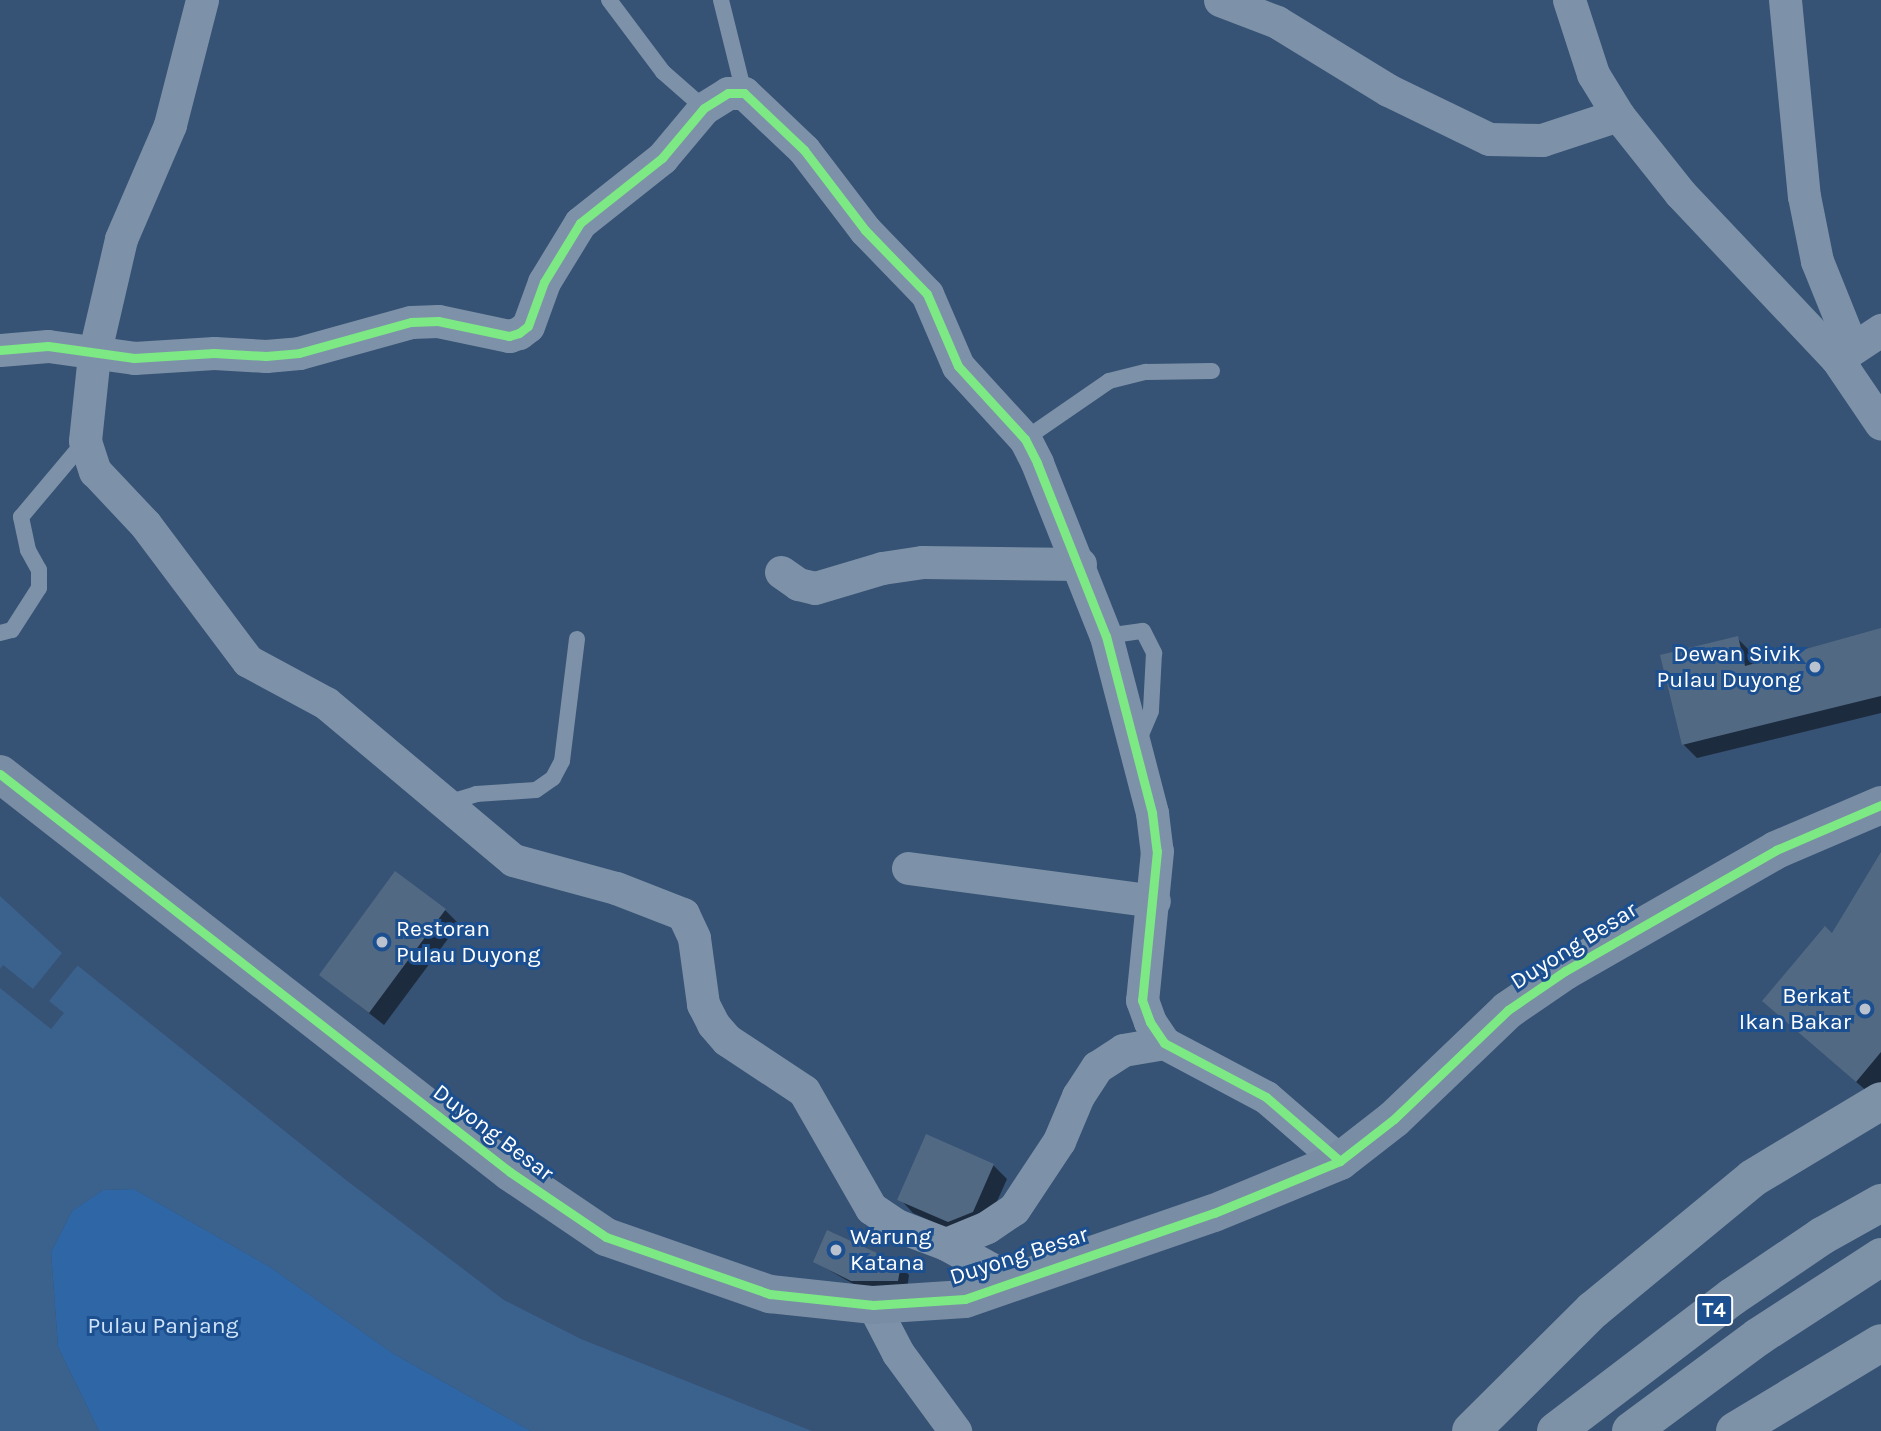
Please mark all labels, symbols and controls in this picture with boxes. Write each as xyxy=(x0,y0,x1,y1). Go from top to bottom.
place label: Dewan Sivik Pulau Duyong xyxy=(1657,640,1801,694)
marker: Dewan Sivik Pulau Duyong xyxy=(1807,659,1823,675)
street label: Duyong Besar xyxy=(1506,896,1642,996)
place label: Restoran Pulau Duyong xyxy=(396,915,540,969)
marker: Restoran Pulau Duyong xyxy=(374,934,390,950)
place label: Berkat Ikan Bakar xyxy=(1739,982,1851,1036)
marker: Berkat Ikan Bakar xyxy=(1857,1001,1873,1017)
street label: Duyong Besar xyxy=(427,1079,559,1187)
street label: Duyong Besar xyxy=(946,1221,1092,1291)
place label: Warung Katana xyxy=(850,1223,932,1277)
marker: Warung Katana xyxy=(828,1242,844,1258)
road number: T4 xyxy=(1695,1292,1733,1328)
park label: Pulau Panjang xyxy=(87,1312,239,1340)

